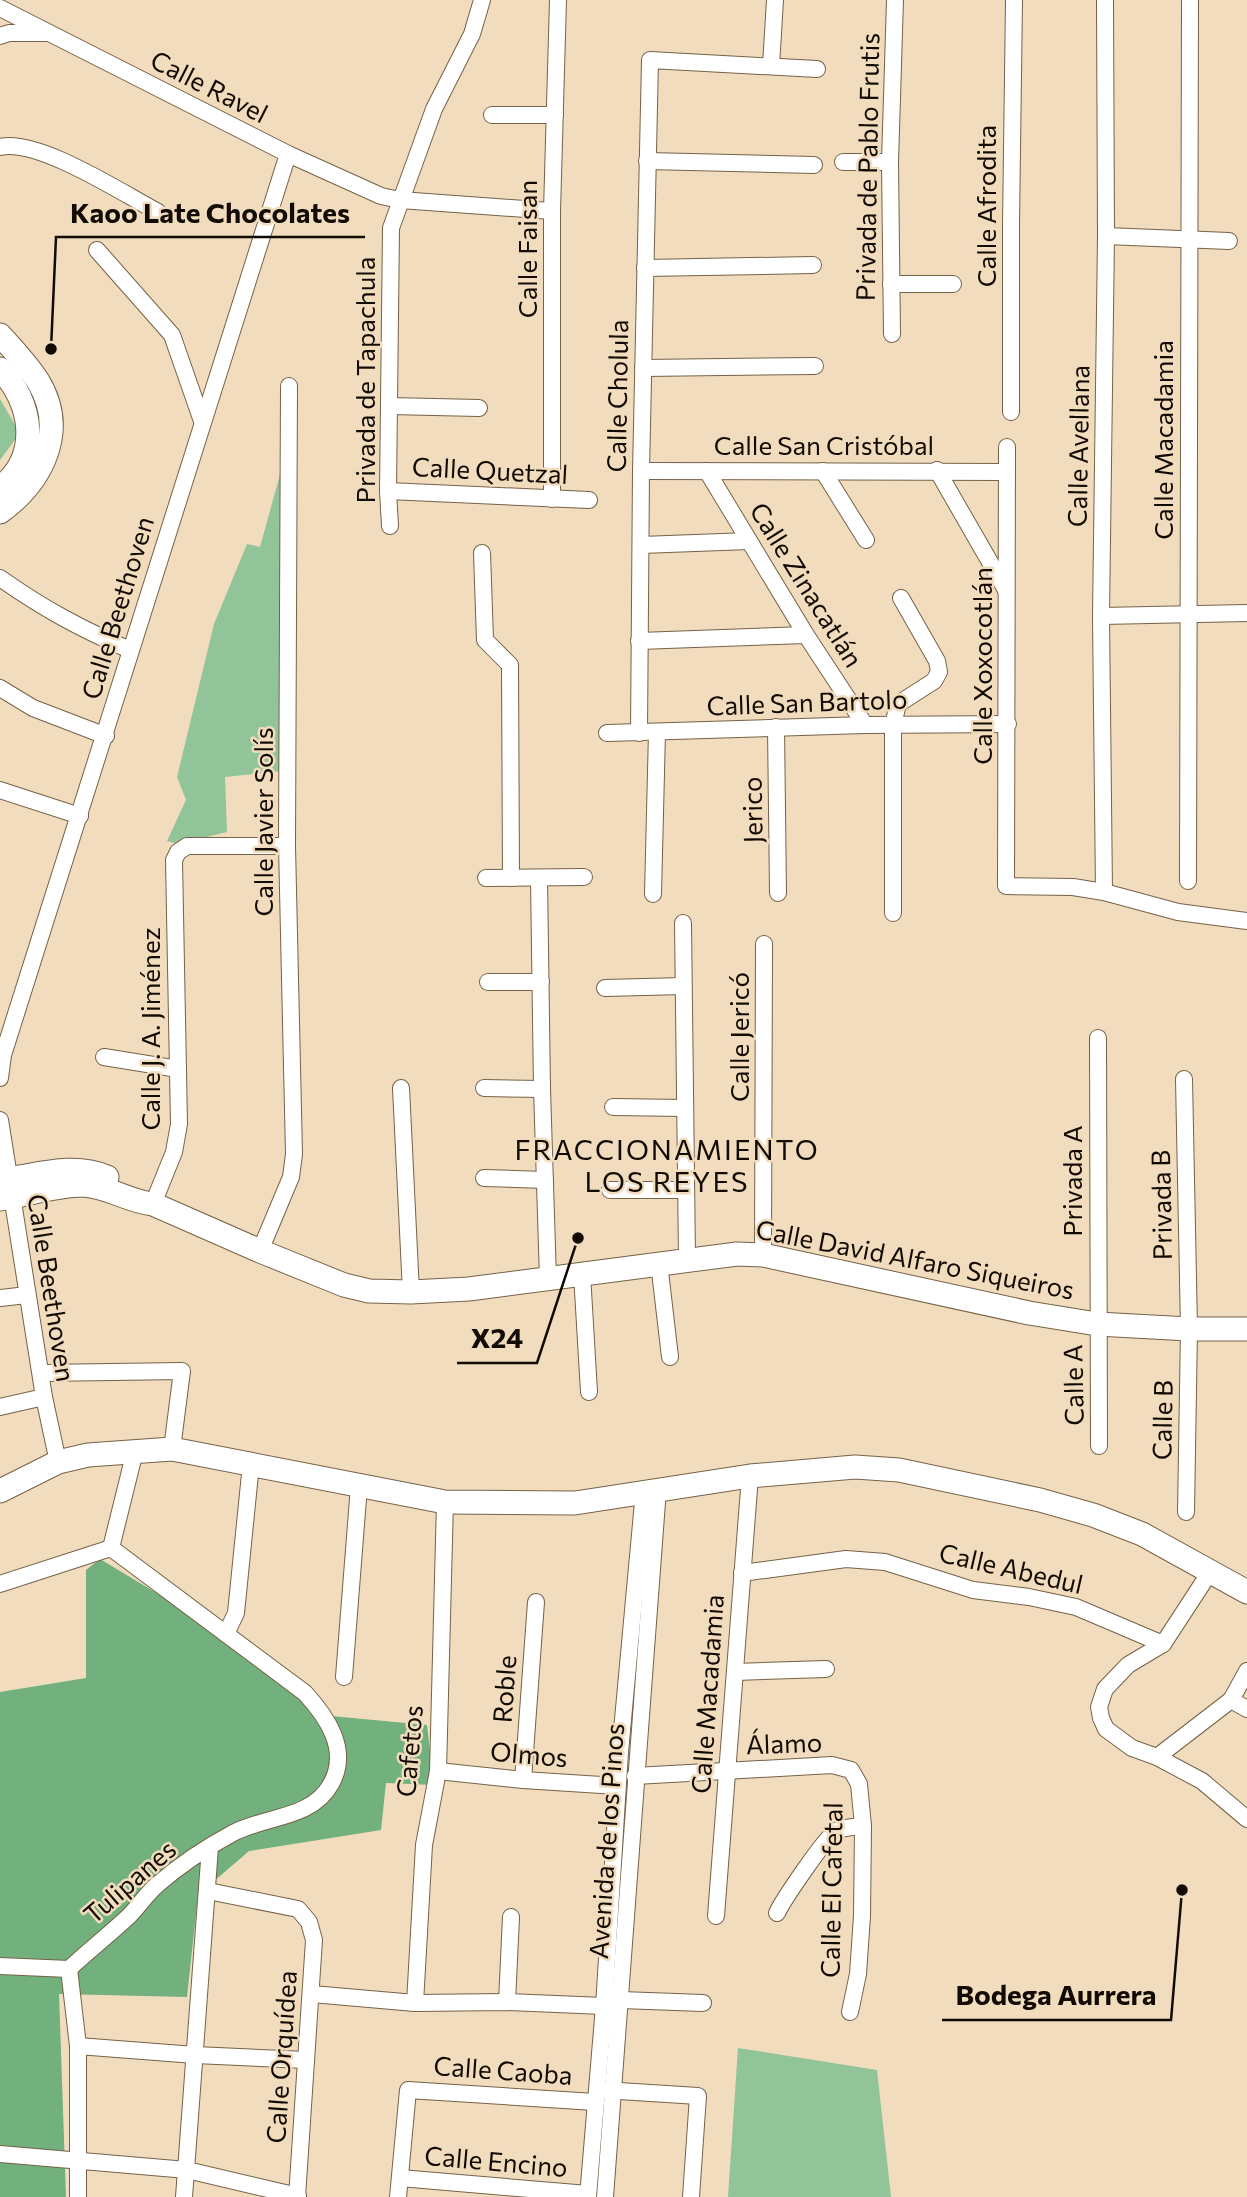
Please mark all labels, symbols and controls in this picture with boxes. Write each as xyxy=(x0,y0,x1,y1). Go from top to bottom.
street label: Privada de Pablo Frutis xyxy=(849,33,884,301)
street label: Calle Ravel xyxy=(146,43,273,128)
street label: Calle Afrodita xyxy=(970,125,1001,287)
street label: Calle Faisan xyxy=(511,180,542,318)
callout: Kaoo Late Chocolates xyxy=(56,188,365,237)
text: Kaoo Late Chocolates xyxy=(70,195,350,229)
street label: Privada de Tapachula xyxy=(349,257,380,503)
street label: Calle Cholula xyxy=(600,319,633,473)
street label: Calle Macadamia xyxy=(1147,340,1178,540)
street label: Calle Avellana xyxy=(1061,365,1094,527)
street label: Calle San Cristóbal xyxy=(714,429,934,460)
street label: Calle Quetzal xyxy=(411,450,569,489)
street label: Calle Zinacatlán xyxy=(744,496,870,672)
street label: Calle Beethoven xyxy=(74,512,159,703)
street label: Calle Xoxocotlán xyxy=(966,567,997,765)
street label: Calle San Bartolo xyxy=(706,683,908,720)
street label: Calle Javier Solís xyxy=(247,727,278,917)
street label: Jerico xyxy=(735,776,768,844)
street label: Calle J. A. Jiménez xyxy=(134,927,165,1131)
street label: Calle Jericó xyxy=(723,972,754,1102)
street label: Privada A xyxy=(1056,1125,1087,1237)
district label: FRACCIONAMIENTO LOS REYES xyxy=(514,1132,820,1198)
street label: Privada B xyxy=(1144,1150,1177,1261)
street label: Calle Beethoven xyxy=(22,1192,83,1384)
street label: Calle David Alfaro Siqueiros xyxy=(754,1212,1077,1305)
callout: X24 xyxy=(457,1314,537,1363)
text: X24 xyxy=(471,1320,523,1354)
street label: Calle A xyxy=(1056,1344,1089,1426)
street label: Calle B xyxy=(1145,1380,1178,1460)
street label: Calle Abedul xyxy=(936,1536,1086,1599)
street label: Calle Macadamia xyxy=(684,1593,729,1795)
street label: Roble xyxy=(486,1654,521,1724)
street label: Cafetos xyxy=(389,1704,428,1798)
street label: Avenida de los Pinos xyxy=(582,1722,629,1960)
street label: Álamo xyxy=(745,1726,823,1759)
street label: Olmos xyxy=(489,1735,569,1772)
street label: Calle El Cafetal xyxy=(813,1802,848,1978)
street label: Tulipanes xyxy=(77,1833,181,1929)
street label: Calle Orquídea xyxy=(259,1969,302,2144)
callout: Bodega Aurrera xyxy=(942,1971,1171,2020)
text: Bodega Aurrera xyxy=(955,1977,1157,2011)
street label: Calle Caoba xyxy=(433,2049,574,2090)
street label: Calle Encino xyxy=(423,2139,569,2182)

